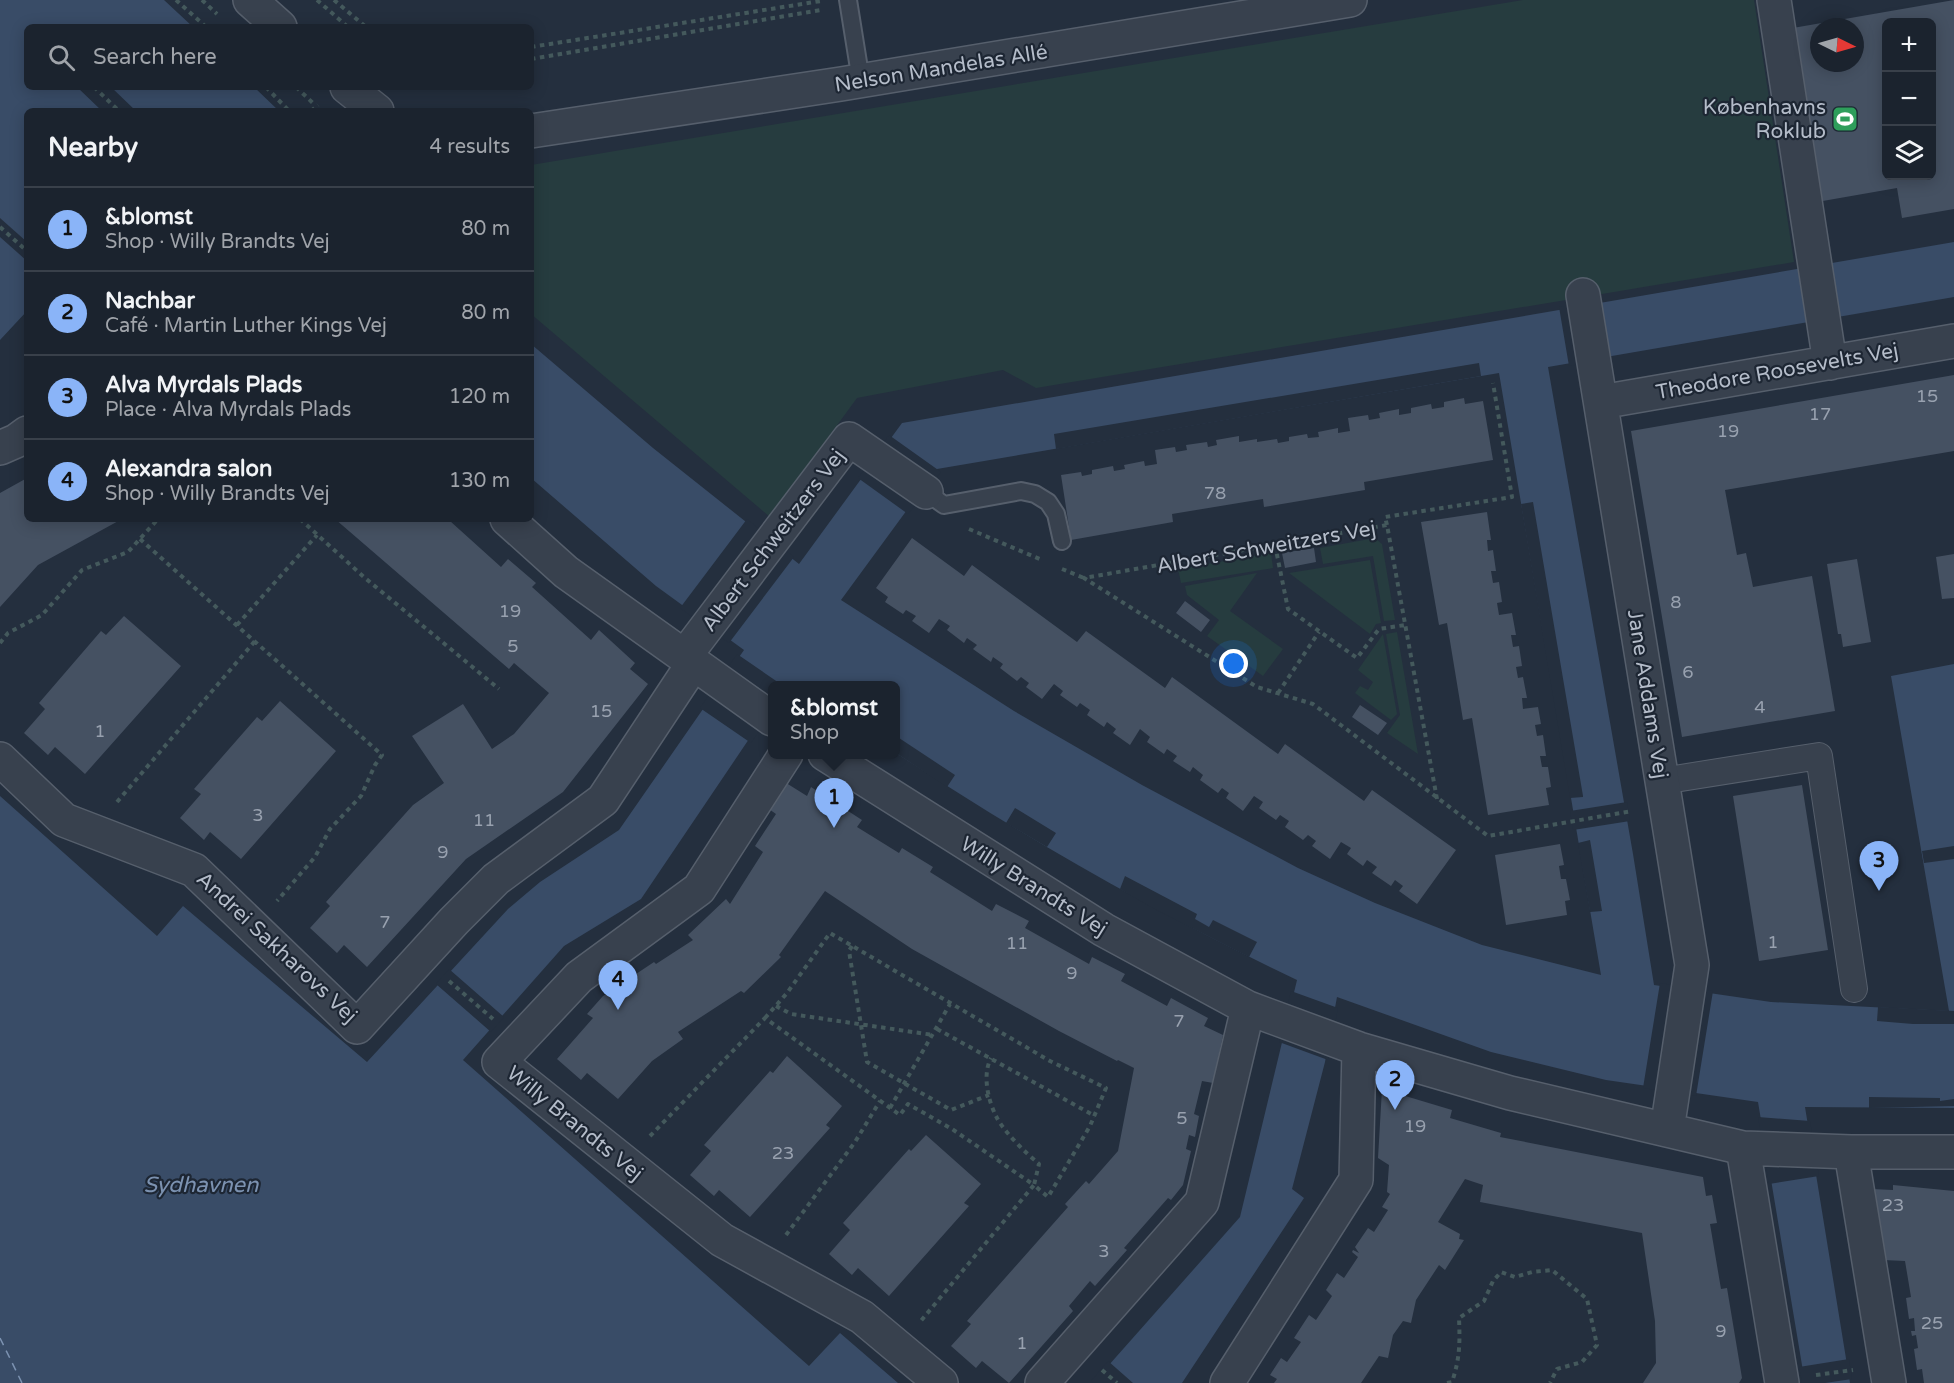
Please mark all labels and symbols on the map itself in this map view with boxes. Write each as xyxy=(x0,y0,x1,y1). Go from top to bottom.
north arrow xyxy=(1810,18,1864,72)
street label: Nelson Mandelas Allé xyxy=(833,39,1049,98)
place label: Københavns Roklub xyxy=(1703,95,1826,144)
sports icon: Københavns Roklub xyxy=(1830,104,1860,134)
street label: Theodore Roosevelts Vej xyxy=(1654,338,1900,405)
house number: 15 xyxy=(1916,385,1938,407)
house number: 17 xyxy=(1809,403,1831,425)
house number: 19 xyxy=(1717,420,1739,442)
street label: Albert Schweitzers Vej xyxy=(697,444,850,637)
house number: 78 xyxy=(1204,482,1226,504)
street label: Albert Schweitzers Vej xyxy=(1154,516,1378,579)
house number: 8 xyxy=(1670,591,1682,613)
house number: 19 xyxy=(499,600,521,622)
street label: Jane Addams Vej xyxy=(1622,608,1673,780)
house number: 5 xyxy=(507,635,519,657)
your location xyxy=(1219,649,1248,678)
house number: 6 xyxy=(1682,661,1694,683)
house number: 4 xyxy=(1754,696,1766,718)
house number: 15 xyxy=(590,700,612,722)
house number: 1 xyxy=(94,720,106,742)
pin: 1 xyxy=(814,778,854,828)
house number: 3 xyxy=(252,804,264,826)
house number: 11 xyxy=(473,809,495,831)
street label: Willy Brandts Vej xyxy=(956,831,1112,942)
house number: 9 xyxy=(437,841,449,863)
pin: 3 xyxy=(1860,842,1898,891)
street label: Andrei Sakharovs Vej xyxy=(191,867,362,1028)
house number: 7 xyxy=(379,911,391,933)
house number: 1 xyxy=(1767,931,1779,953)
house number: 11 xyxy=(1006,932,1028,954)
pin: 4 xyxy=(598,960,638,1010)
house number: 9 xyxy=(1066,962,1078,984)
house number: 7 xyxy=(1173,1010,1185,1032)
pin: 2 xyxy=(1376,1060,1414,1110)
street label: Willy Brandts Vej xyxy=(502,1061,648,1186)
house number: 5 xyxy=(1176,1107,1188,1129)
house number: 19 xyxy=(1404,1115,1426,1137)
house number: 23 xyxy=(772,1142,794,1164)
water label: Sydhavnen xyxy=(144,1172,259,1198)
house number: 23 xyxy=(1882,1194,1904,1216)
house number: 3 xyxy=(1098,1240,1110,1262)
house number: 25 xyxy=(1921,1312,1943,1334)
house number: 9 xyxy=(1715,1320,1727,1342)
house number: 1 xyxy=(1016,1332,1028,1354)

